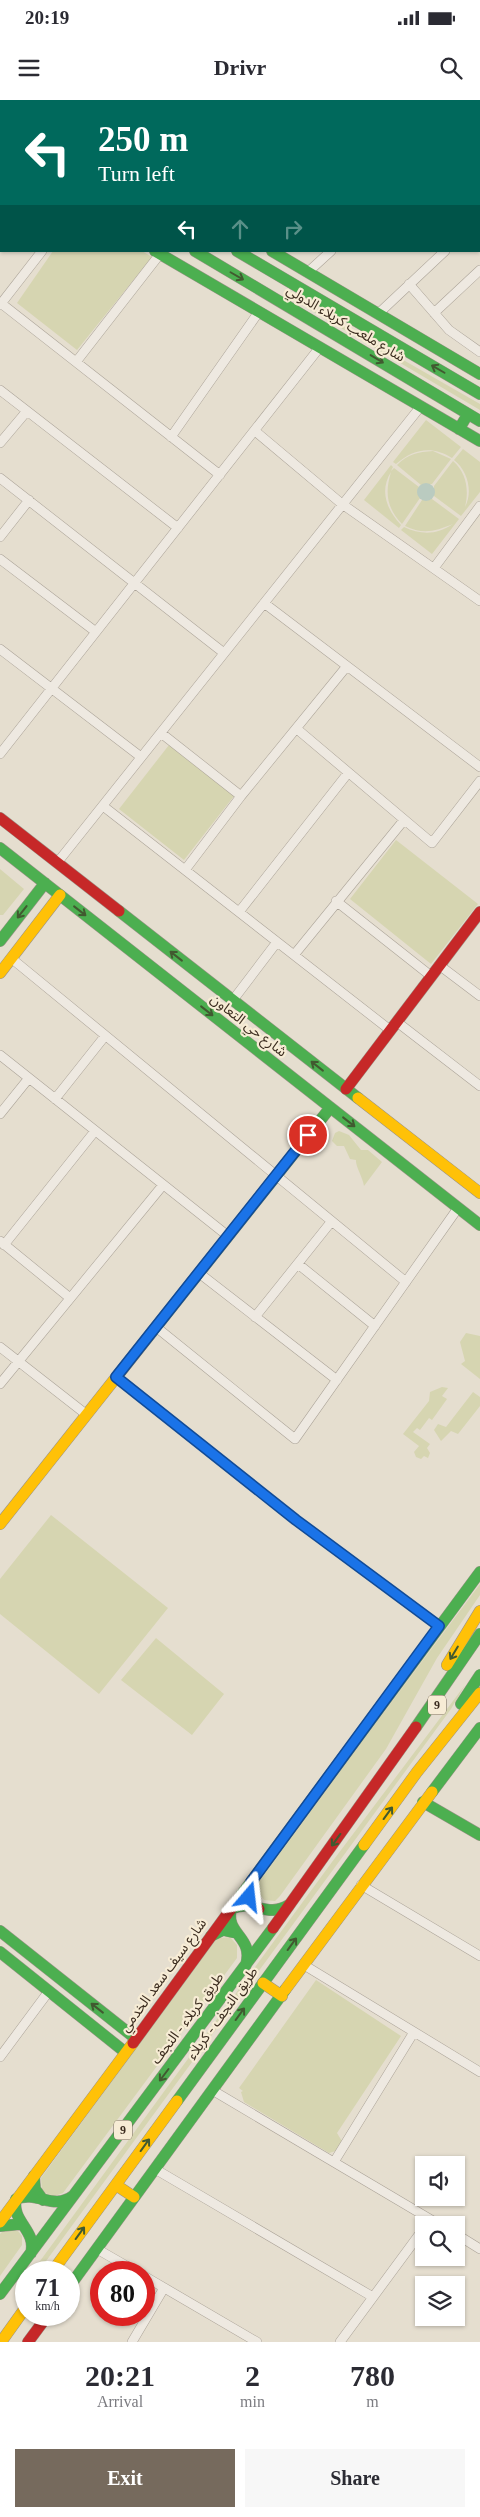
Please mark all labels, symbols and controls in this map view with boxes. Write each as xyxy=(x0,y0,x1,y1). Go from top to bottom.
text: 20:19 xyxy=(25,7,69,28)
icon: menu xyxy=(15,54,43,82)
icon: search xyxy=(437,54,465,82)
text: Drivr xyxy=(214,55,266,80)
icon: left xyxy=(15,120,80,185)
text: 250 m xyxy=(98,120,188,159)
text: Turn left xyxy=(98,161,175,186)
icon: left xyxy=(173,215,201,243)
icon: ahead xyxy=(226,215,254,243)
icon: right xyxy=(279,215,307,243)
one-way arrow xyxy=(230,271,245,281)
street label: شارع ملعب كربلاء الدولي xyxy=(282,282,408,368)
one-way arrow xyxy=(370,355,384,365)
one-way arrow xyxy=(431,364,445,374)
one-way arrow xyxy=(17,905,28,918)
one-way arrow xyxy=(73,905,86,916)
one-way arrow xyxy=(169,950,182,961)
street label: شارع حي التعاون xyxy=(206,991,290,1062)
one-way arrow xyxy=(200,1006,214,1016)
one-way arrow xyxy=(311,1061,324,1072)
pin xyxy=(287,1114,329,1156)
one-way arrow xyxy=(342,1117,355,1128)
icon: arrive xyxy=(294,1121,322,1149)
one-way arrow xyxy=(448,1646,459,1660)
road number: 9 xyxy=(428,1696,446,1714)
one-way arrow xyxy=(383,1806,393,1820)
one-way arrow xyxy=(330,1833,341,1846)
position arrow xyxy=(222,1870,274,1922)
street label: شارع سيف سعد الخدمي xyxy=(117,1916,212,2037)
one-way arrow xyxy=(287,1937,297,1951)
street label: طريق النجف - كربلاء xyxy=(184,1964,262,2063)
street label: طريق كربلاء - النجف xyxy=(148,1970,228,2068)
one-way arrow xyxy=(91,2002,104,2013)
one-way arrow xyxy=(235,2007,245,2021)
one-way arrow xyxy=(159,2068,169,2082)
road number: 9 xyxy=(114,2120,132,2140)
one-way arrow xyxy=(139,2139,150,2152)
map controls xyxy=(415,2156,465,2326)
button: sound xyxy=(415,2156,465,2206)
button: search xyxy=(415,2216,465,2266)
one-way arrow xyxy=(75,2227,86,2240)
speed limit sign: 80 xyxy=(90,2261,155,2326)
text: 71 xyxy=(35,2274,60,2301)
button: layers xyxy=(415,2276,465,2326)
text: km/h xyxy=(35,2299,60,2313)
text: 20:21 xyxy=(85,2359,155,2392)
text: 2 xyxy=(245,2359,260,2392)
text: 780 xyxy=(350,2359,395,2392)
text: Arrival xyxy=(97,2393,143,2410)
text: min xyxy=(240,2393,265,2410)
text: m xyxy=(366,2393,379,2410)
button: Exit xyxy=(15,2449,235,2507)
button: Share xyxy=(245,2449,465,2507)

